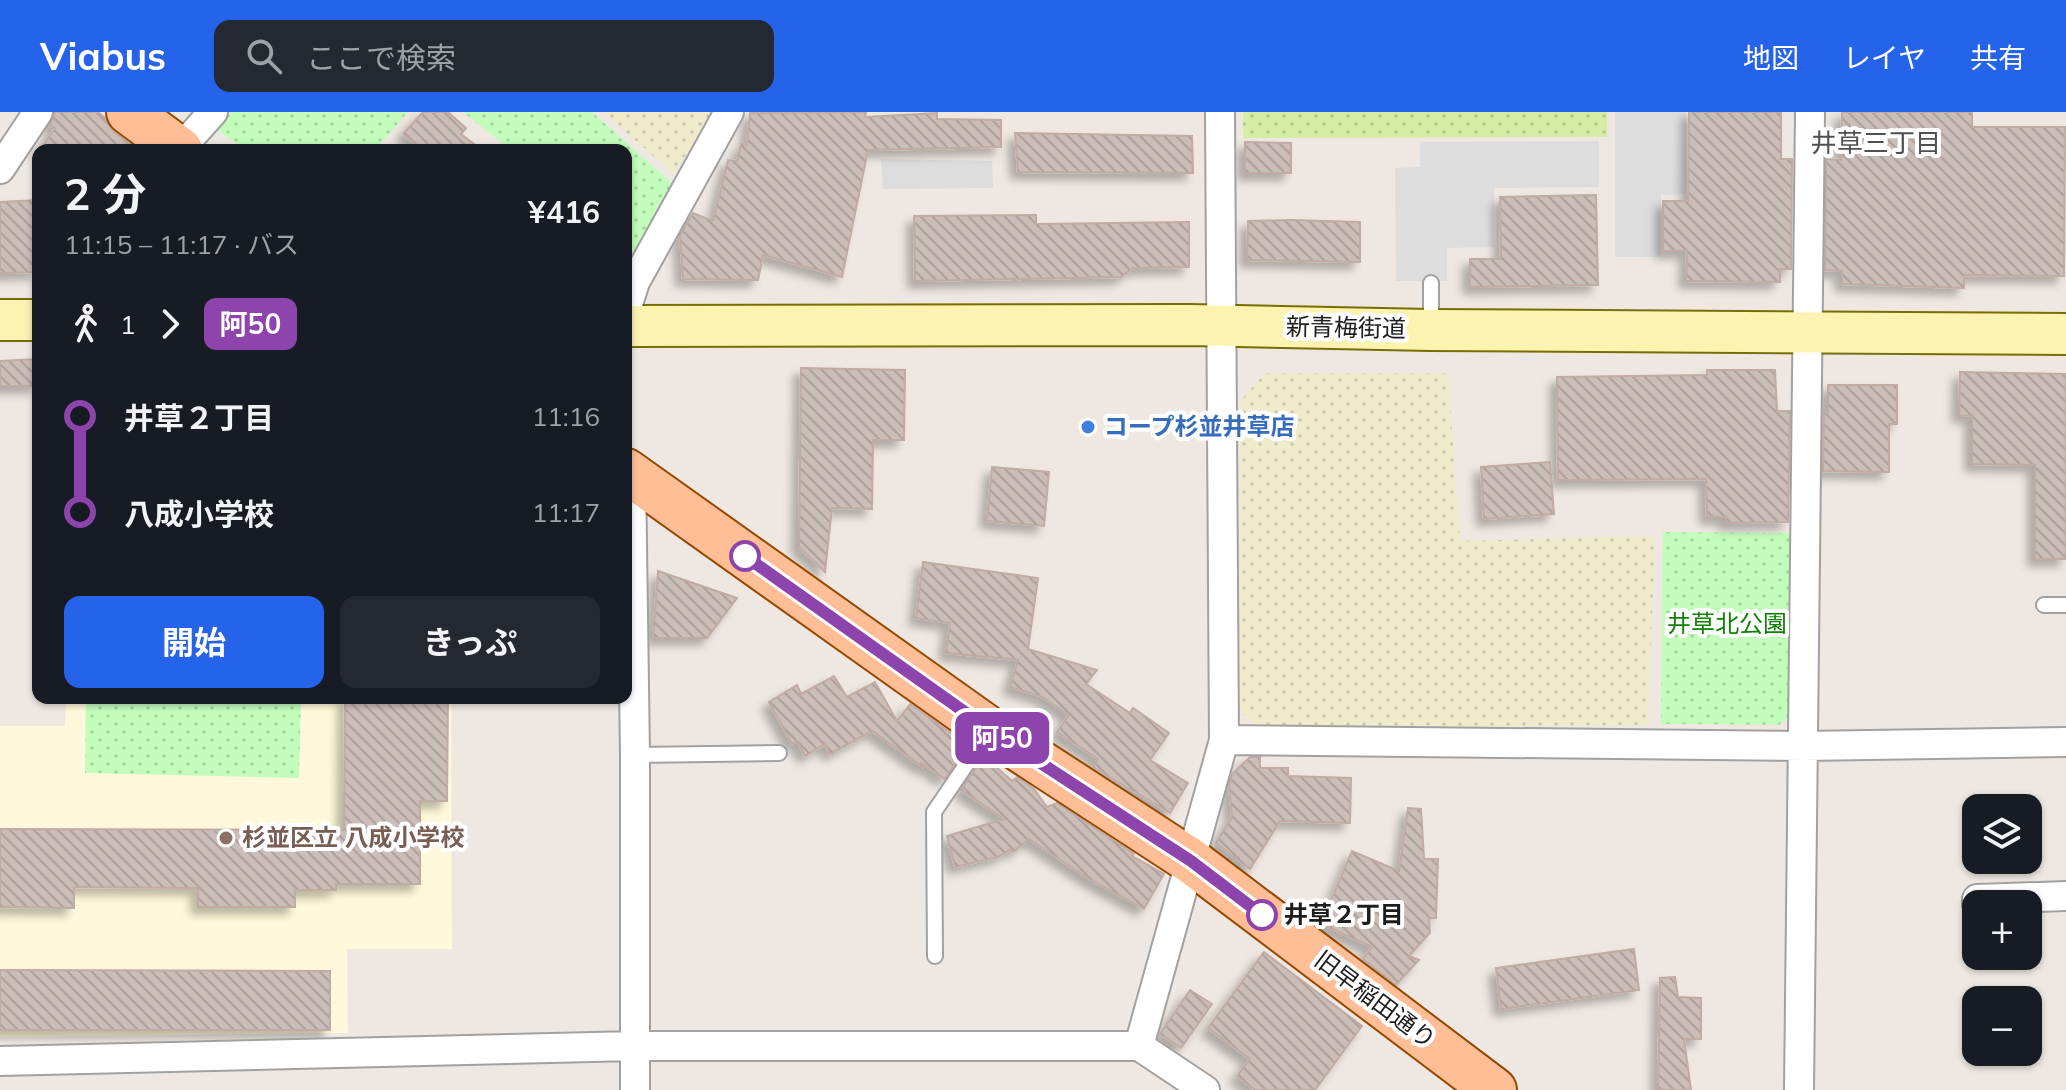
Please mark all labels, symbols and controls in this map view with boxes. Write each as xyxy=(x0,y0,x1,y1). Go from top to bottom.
search box xyxy=(214,20,774,92)
text: Viabus xyxy=(40,32,166,80)
icon: search xyxy=(242,34,286,78)
text: ここで検索 xyxy=(306,39,456,77)
text: 地図 xyxy=(1743,40,1799,75)
text: レイヤ xyxy=(1843,40,1926,75)
text: 共有 xyxy=(1970,40,2026,75)
district label: 井草三丁目 xyxy=(1811,126,1941,159)
text: 2 分 xyxy=(64,166,146,221)
text: ¥416 xyxy=(528,193,600,231)
text: 11:15 – 11:17 · バス xyxy=(64,228,299,261)
icon: walk xyxy=(64,302,108,346)
icon: forward xyxy=(148,302,192,346)
text: 阿50 xyxy=(220,306,281,341)
text: 1 xyxy=(120,308,136,341)
street label: 新青梅街道 xyxy=(1286,311,1406,343)
text: 井草２丁目 xyxy=(124,399,274,437)
text: 11:16 xyxy=(532,400,600,433)
place label: コープ杉並井草店 xyxy=(1104,411,1295,441)
marker: コープ杉並井草店 xyxy=(1079,418,1097,436)
text: 八成小学校 xyxy=(124,495,274,533)
text: 11:17 xyxy=(532,496,600,529)
unlabelled marker xyxy=(730,541,760,571)
button: 開始 xyxy=(64,596,324,688)
button: きっぷ xyxy=(340,596,600,688)
park label: 井草北公園 xyxy=(1667,608,1787,638)
line badge: 阿50 xyxy=(956,712,1048,764)
text: 阿50 xyxy=(971,720,1033,755)
map controls xyxy=(1962,794,2042,1066)
button: layers xyxy=(1962,794,2042,874)
place label: 杉並区立 八成小学校 xyxy=(242,822,465,852)
marker: 杉並区立 八成小学校 xyxy=(217,829,235,847)
button: + xyxy=(1962,890,2042,970)
place label: 井草２丁目 xyxy=(1284,899,1404,929)
marker: 井草２丁目 xyxy=(1247,900,1277,930)
street label: 旧早稲田通り xyxy=(1309,944,1442,1055)
button: − xyxy=(1962,986,2042,1066)

